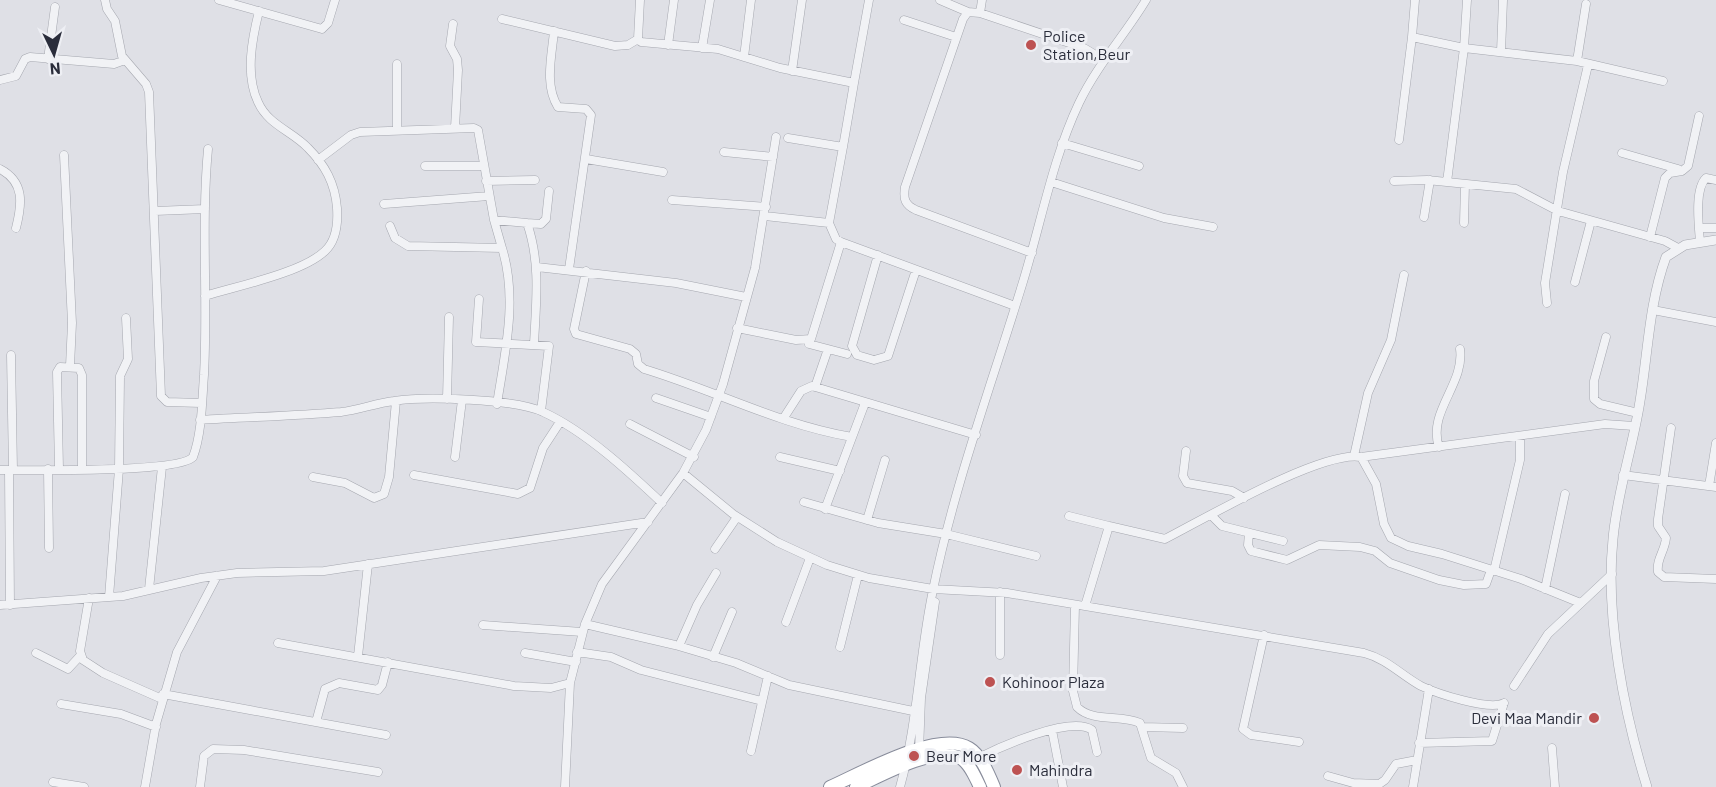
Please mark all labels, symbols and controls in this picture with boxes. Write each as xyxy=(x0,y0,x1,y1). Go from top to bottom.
north arrow xyxy=(24,24,84,84)
place label: Police Station,Beur xyxy=(1043,26,1131,63)
marker: Police Station,Beur xyxy=(1024,38,1038,52)
text: N xyxy=(49,60,61,79)
place label: Kohinoor Plaza xyxy=(1002,672,1105,691)
marker: Kohinoor Plaza xyxy=(983,675,997,689)
place label: Devi Maa Mandir xyxy=(1471,708,1582,727)
marker: Devi Maa Mandir xyxy=(1587,711,1601,725)
place label: Beur More xyxy=(926,746,997,765)
marker: Beur More xyxy=(907,749,921,763)
place label: Mahindra xyxy=(1029,760,1093,779)
marker: Mahindra xyxy=(1010,763,1024,777)

